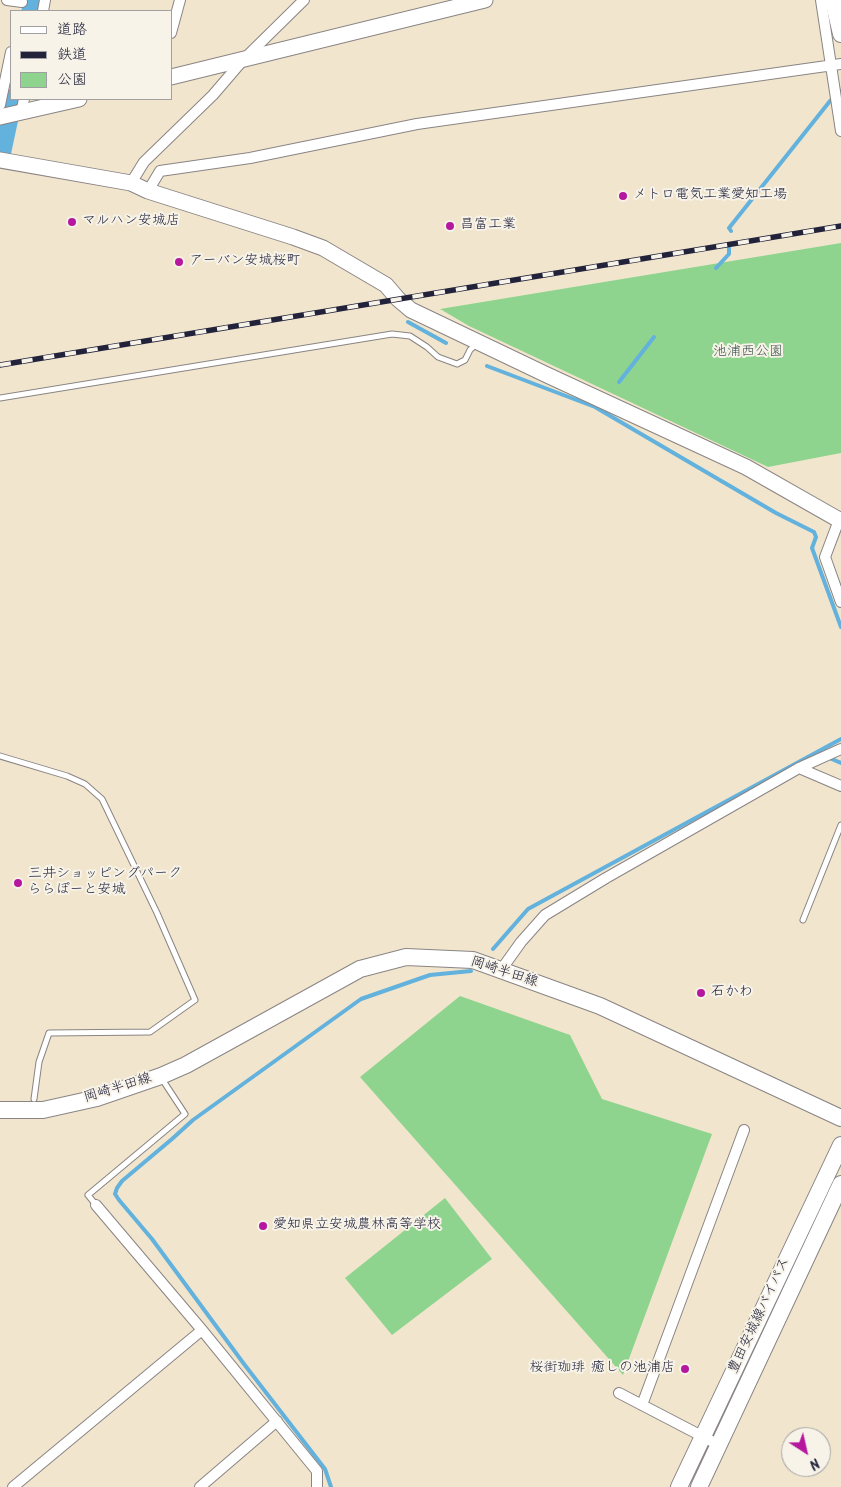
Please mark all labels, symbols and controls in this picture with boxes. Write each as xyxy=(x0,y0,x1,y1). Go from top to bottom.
legend xyxy=(10,10,172,100)
text: 道路 xyxy=(57,18,87,42)
text: 鉄道 xyxy=(57,43,87,67)
text: 公園 xyxy=(57,68,87,92)
place label: メトロ電気工業愛知工場 xyxy=(633,188,787,204)
marker: メトロ電気工業愛知工場 xyxy=(617,190,629,202)
place label: マルハン安城店 xyxy=(82,214,180,230)
marker: マルハン安城店 xyxy=(66,216,78,228)
place label: 昌富工業 xyxy=(460,218,516,234)
marker: 昌富工業 xyxy=(444,220,456,232)
place label: アーバン安城桜町 xyxy=(189,254,300,270)
marker: アーバン安城桜町 xyxy=(173,256,185,268)
park label: 池浦西公園 xyxy=(713,345,783,361)
place label: 三井ショッピングパーク ららぽーと安城 xyxy=(28,867,182,900)
marker: 三井ショッピングパーク ららぽーと安城 xyxy=(12,877,24,889)
street label: 岡崎半田線 xyxy=(468,954,540,992)
place label: 石かわ xyxy=(711,985,753,1001)
marker: 石かわ xyxy=(695,987,707,999)
street label: 岡崎半田線 xyxy=(82,1071,154,1107)
place label: 愛知県立安城農林高等学校 xyxy=(273,1218,441,1234)
marker: 愛知県立安城農林高等学校 xyxy=(257,1220,269,1232)
street label: 豊田安城線バイパス xyxy=(726,1255,794,1377)
place label: 桜街珈琲 癒しの池浦店 xyxy=(529,1361,675,1377)
marker: 桜街珈琲 癒しの池浦店 xyxy=(679,1363,691,1375)
north arrow xyxy=(781,1427,831,1477)
text: N xyxy=(804,1452,824,1475)

